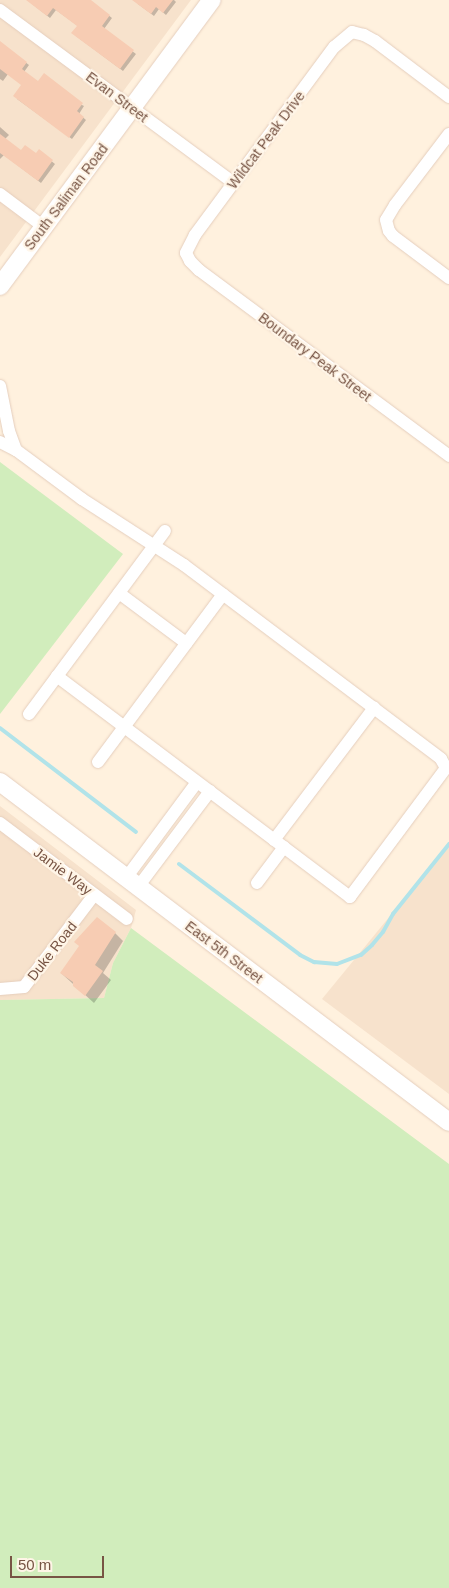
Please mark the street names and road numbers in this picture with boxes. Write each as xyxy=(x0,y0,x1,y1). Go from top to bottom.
street label: Evan Street xyxy=(83,68,151,126)
street label: Wildcat Peak Drive xyxy=(224,88,308,192)
street label: South Saliman Road xyxy=(21,141,111,253)
street label: Boundary Peak Street xyxy=(255,309,375,405)
street label: Jamie Way xyxy=(31,844,95,898)
street label: East 5th Street xyxy=(182,917,266,987)
street label: Duke Road xyxy=(24,918,80,984)

